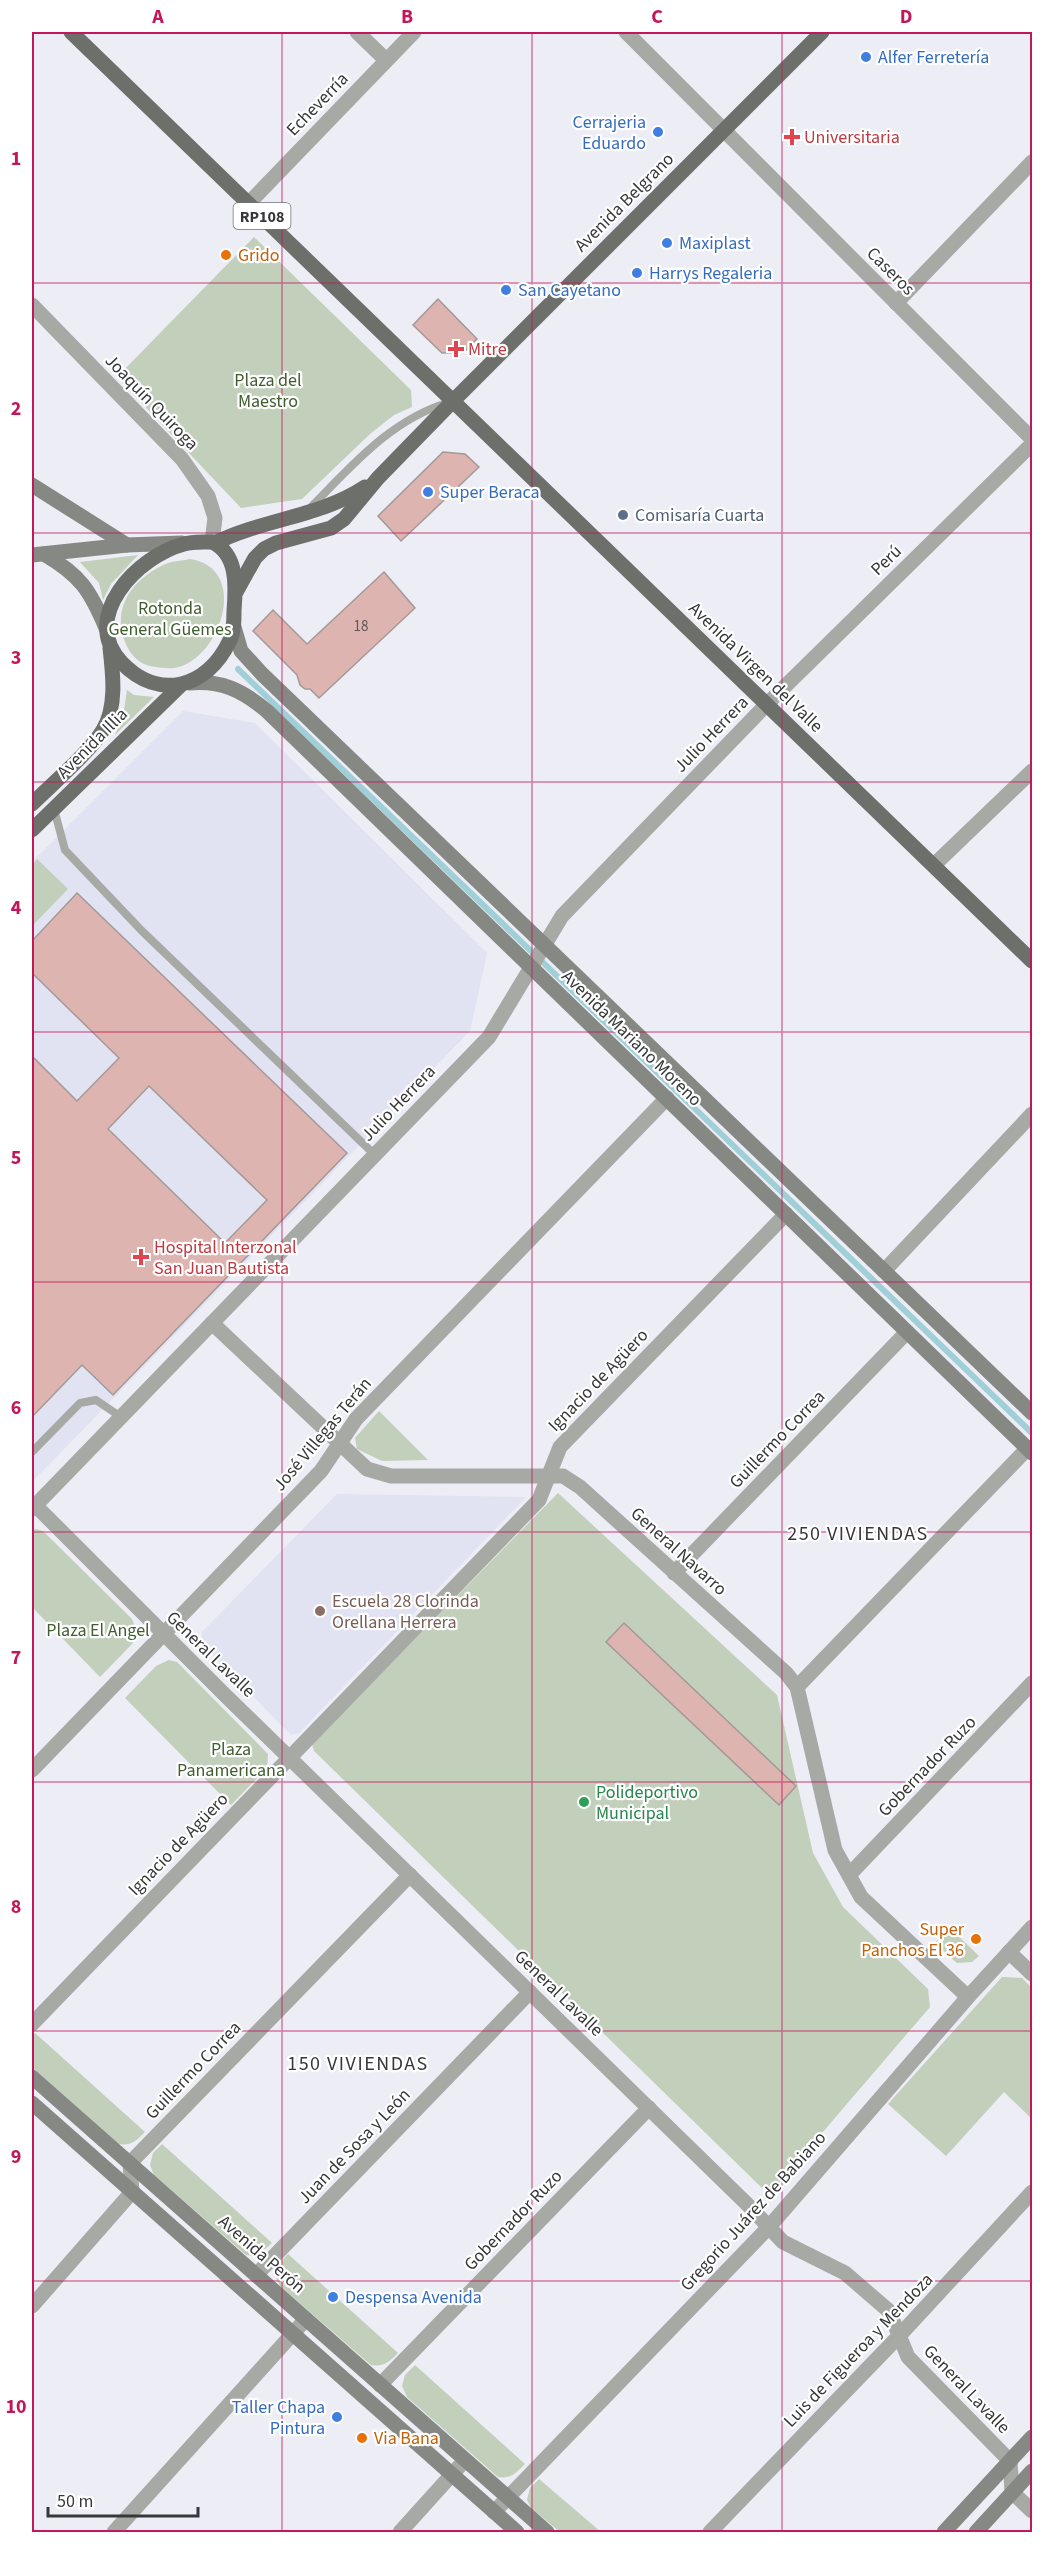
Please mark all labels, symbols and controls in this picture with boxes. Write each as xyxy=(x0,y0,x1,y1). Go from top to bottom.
text: A xyxy=(151,3,164,31)
text: B xyxy=(401,3,413,31)
text: C xyxy=(651,3,663,31)
text: D xyxy=(900,3,912,31)
place label: Alfer Ferretería xyxy=(878,45,989,70)
marker: Alfer Ferretería xyxy=(859,50,873,64)
street label: Echeverría xyxy=(281,67,354,142)
place label: Cerrajeria Eduardo xyxy=(573,110,646,156)
marker: Cerrajeria Eduardo xyxy=(651,125,665,139)
place label: Universitaria xyxy=(804,125,900,150)
marker: Universitaria xyxy=(785,130,799,144)
text: 1 xyxy=(11,145,21,173)
street label: Avenida Belgrano xyxy=(569,147,680,258)
road number: RP108 xyxy=(234,203,290,229)
place label: Maxiplast xyxy=(679,231,751,256)
marker: Maxiplast xyxy=(660,236,674,250)
street label: Caseros xyxy=(861,242,920,301)
place label: Grido xyxy=(238,243,280,268)
marker: Grido xyxy=(219,248,233,262)
place label: Harrys Regaleria xyxy=(649,261,772,286)
marker: Harrys Regaleria xyxy=(630,266,644,280)
place label: San Cayetano xyxy=(518,278,621,303)
marker: San Cayetano xyxy=(499,283,513,297)
place label: Mitre xyxy=(468,337,507,362)
marker: Mitre xyxy=(449,342,463,356)
street label: Joaquín Quiroga xyxy=(99,349,204,456)
park label: Plaza del Maestro xyxy=(234,368,302,414)
text: 2 xyxy=(11,395,21,423)
place label: Super Beraca xyxy=(440,480,540,505)
marker: Super Beraca xyxy=(421,485,435,499)
place label: Comisaría Cuarta xyxy=(635,503,764,528)
marker: Comisaría Cuarta xyxy=(616,508,630,522)
street label: Perú xyxy=(865,539,908,581)
park label: Rotonda General Güemes xyxy=(108,596,232,642)
street label: Avenida Virgen del Valle xyxy=(683,597,828,738)
house number: 18 xyxy=(354,616,368,637)
text: 3 xyxy=(11,644,21,672)
street label: Julio Herrera xyxy=(668,691,754,778)
street label: Avenida Illia xyxy=(51,702,133,784)
text: 4 xyxy=(11,894,22,922)
street label: Avenida Mariano Moreno xyxy=(556,965,707,1112)
street label: Julio Herrera xyxy=(355,1060,441,1147)
text: 5 xyxy=(11,1144,21,1172)
place label: Hospital Interzonal San Juan Bautista xyxy=(154,1235,297,1281)
marker: Hospital Interzonal San Juan Bautista xyxy=(132,1248,150,1266)
street label: Ignacio de Agüero xyxy=(543,1323,654,1437)
street label: José Villegas Terán xyxy=(267,1372,377,1496)
street label: Guillermo Correa xyxy=(724,1385,831,1494)
text: 6 xyxy=(11,1394,21,1422)
street label: General Navarro xyxy=(625,1501,732,1601)
district label: 250 VIVIENDAS xyxy=(787,1520,929,1548)
place label: Escuela 28 Clorinda Orellana Herrera xyxy=(332,1589,479,1635)
marker: Escuela 28 Clorinda Orellana Herrera xyxy=(313,1604,327,1618)
street label: General Lavalle xyxy=(161,1605,261,1703)
park label: Plaza El Angel xyxy=(46,1618,150,1643)
text: 7 xyxy=(11,1644,21,1672)
street label: Gobernador Ruzo xyxy=(873,1710,982,1822)
park label: Plaza Panamericana xyxy=(177,1737,285,1783)
place label: Polideportivo Municipal xyxy=(596,1780,698,1826)
street label: Ignacio de Agüero xyxy=(123,1787,234,1901)
marker: Polideportivo Municipal xyxy=(577,1795,591,1809)
text: 8 xyxy=(11,1893,21,1921)
place label: Super Panchos El 36 xyxy=(861,1917,965,1963)
marker: Super Panchos El 36 xyxy=(969,1932,983,1946)
street label: General Lavalle xyxy=(509,1944,609,2042)
street label: Guillermo Correa xyxy=(140,2016,247,2125)
district label: 150 VIVIENDAS xyxy=(287,2050,429,2078)
street label: Juan de Sosa y León xyxy=(293,2083,416,2210)
street label: Gregorio Juárez de Babiano xyxy=(675,2126,832,2297)
text: 9 xyxy=(11,2143,21,2171)
street label: Gobernador Ruzo xyxy=(459,2164,568,2276)
street label: Avenida Perón xyxy=(213,2209,311,2299)
street label: Luis de Figueroa y Mendoza xyxy=(778,2268,939,2433)
place label: Despensa Avenida xyxy=(345,2285,482,2310)
marker: Despensa Avenida xyxy=(326,2290,340,2304)
street label: General Lavalle xyxy=(918,2339,1016,2439)
text: 10 xyxy=(5,2393,27,2421)
place label: Taller Chapa Pintura xyxy=(232,2395,325,2441)
marker: Taller Chapa Pintura xyxy=(330,2410,344,2424)
place label: Via Bana xyxy=(374,2426,439,2451)
marker: Via Bana xyxy=(355,2431,369,2445)
scale bar xyxy=(48,2480,198,2518)
text: 50 m xyxy=(57,2489,93,2514)

